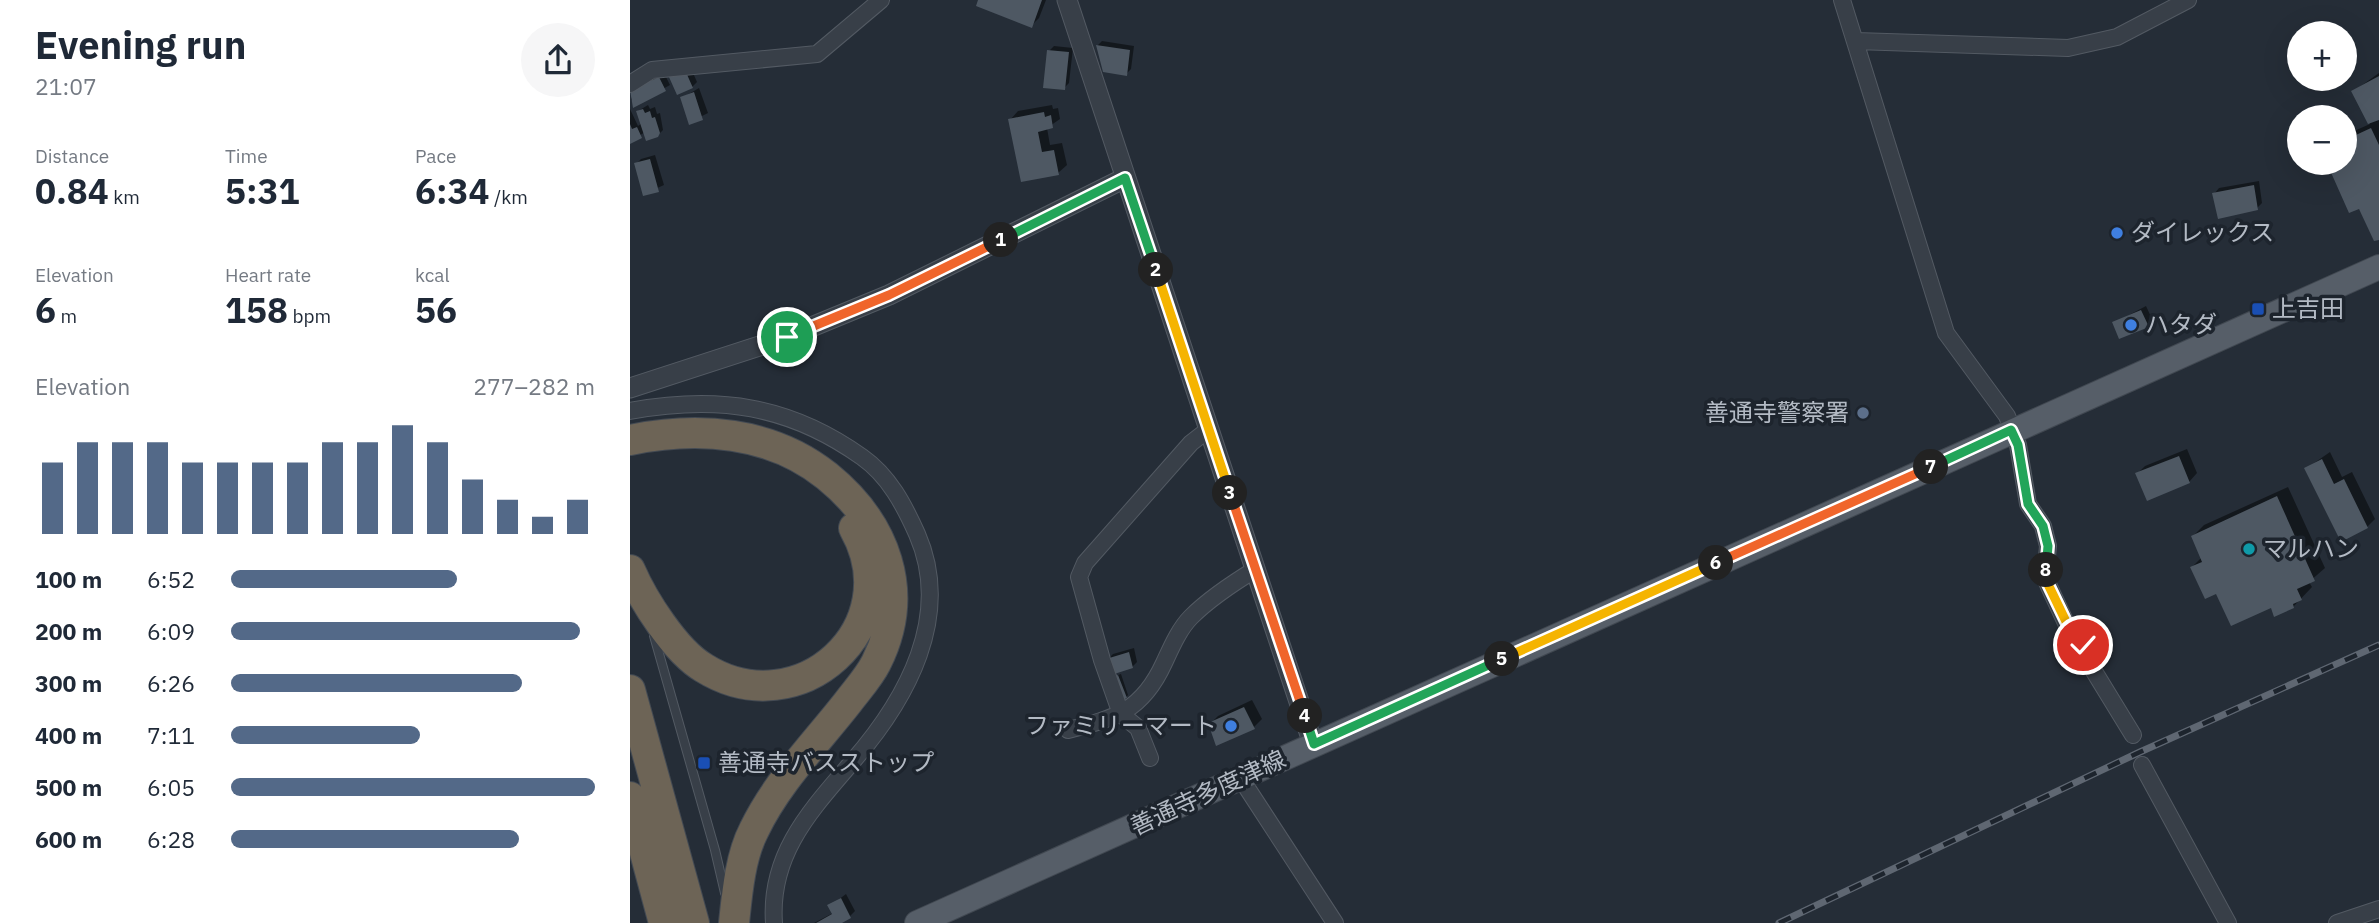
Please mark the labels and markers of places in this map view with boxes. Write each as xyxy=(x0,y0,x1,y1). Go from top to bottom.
place label: ダイレックス xyxy=(2131,216,2274,248)
pin: 1 xyxy=(984,222,1018,258)
marker: ダイレックス xyxy=(2109,225,2125,241)
pin: 2 xyxy=(1138,252,1174,288)
place label: 上吉田 xyxy=(2272,292,2344,324)
marker: 上吉田 xyxy=(2250,301,2266,317)
pin xyxy=(757,307,817,367)
place label: ハタダ xyxy=(2145,308,2217,340)
marker: ハタダ xyxy=(2123,317,2139,333)
place label: 善通寺警察署 xyxy=(1705,396,1849,428)
marker: 善通寺警察署 xyxy=(1855,405,1871,421)
pin: 7 xyxy=(1914,449,1948,484)
pin: 3 xyxy=(1212,476,1248,510)
place label: マルハン xyxy=(2263,532,2359,564)
marker: マルハン xyxy=(2241,541,2257,557)
pin: 6 xyxy=(1698,546,1734,580)
pin: 8 xyxy=(2028,552,2064,588)
pin xyxy=(2053,615,2113,675)
pin: 5 xyxy=(1484,642,1520,676)
pin: 4 xyxy=(1288,698,1322,734)
place label: ファミリーマート xyxy=(1025,709,1217,741)
marker: ファミリーマート xyxy=(1223,718,1239,734)
place label: 善通寺バスストップ xyxy=(718,746,934,778)
marker: 善通寺バスストップ xyxy=(696,755,712,771)

